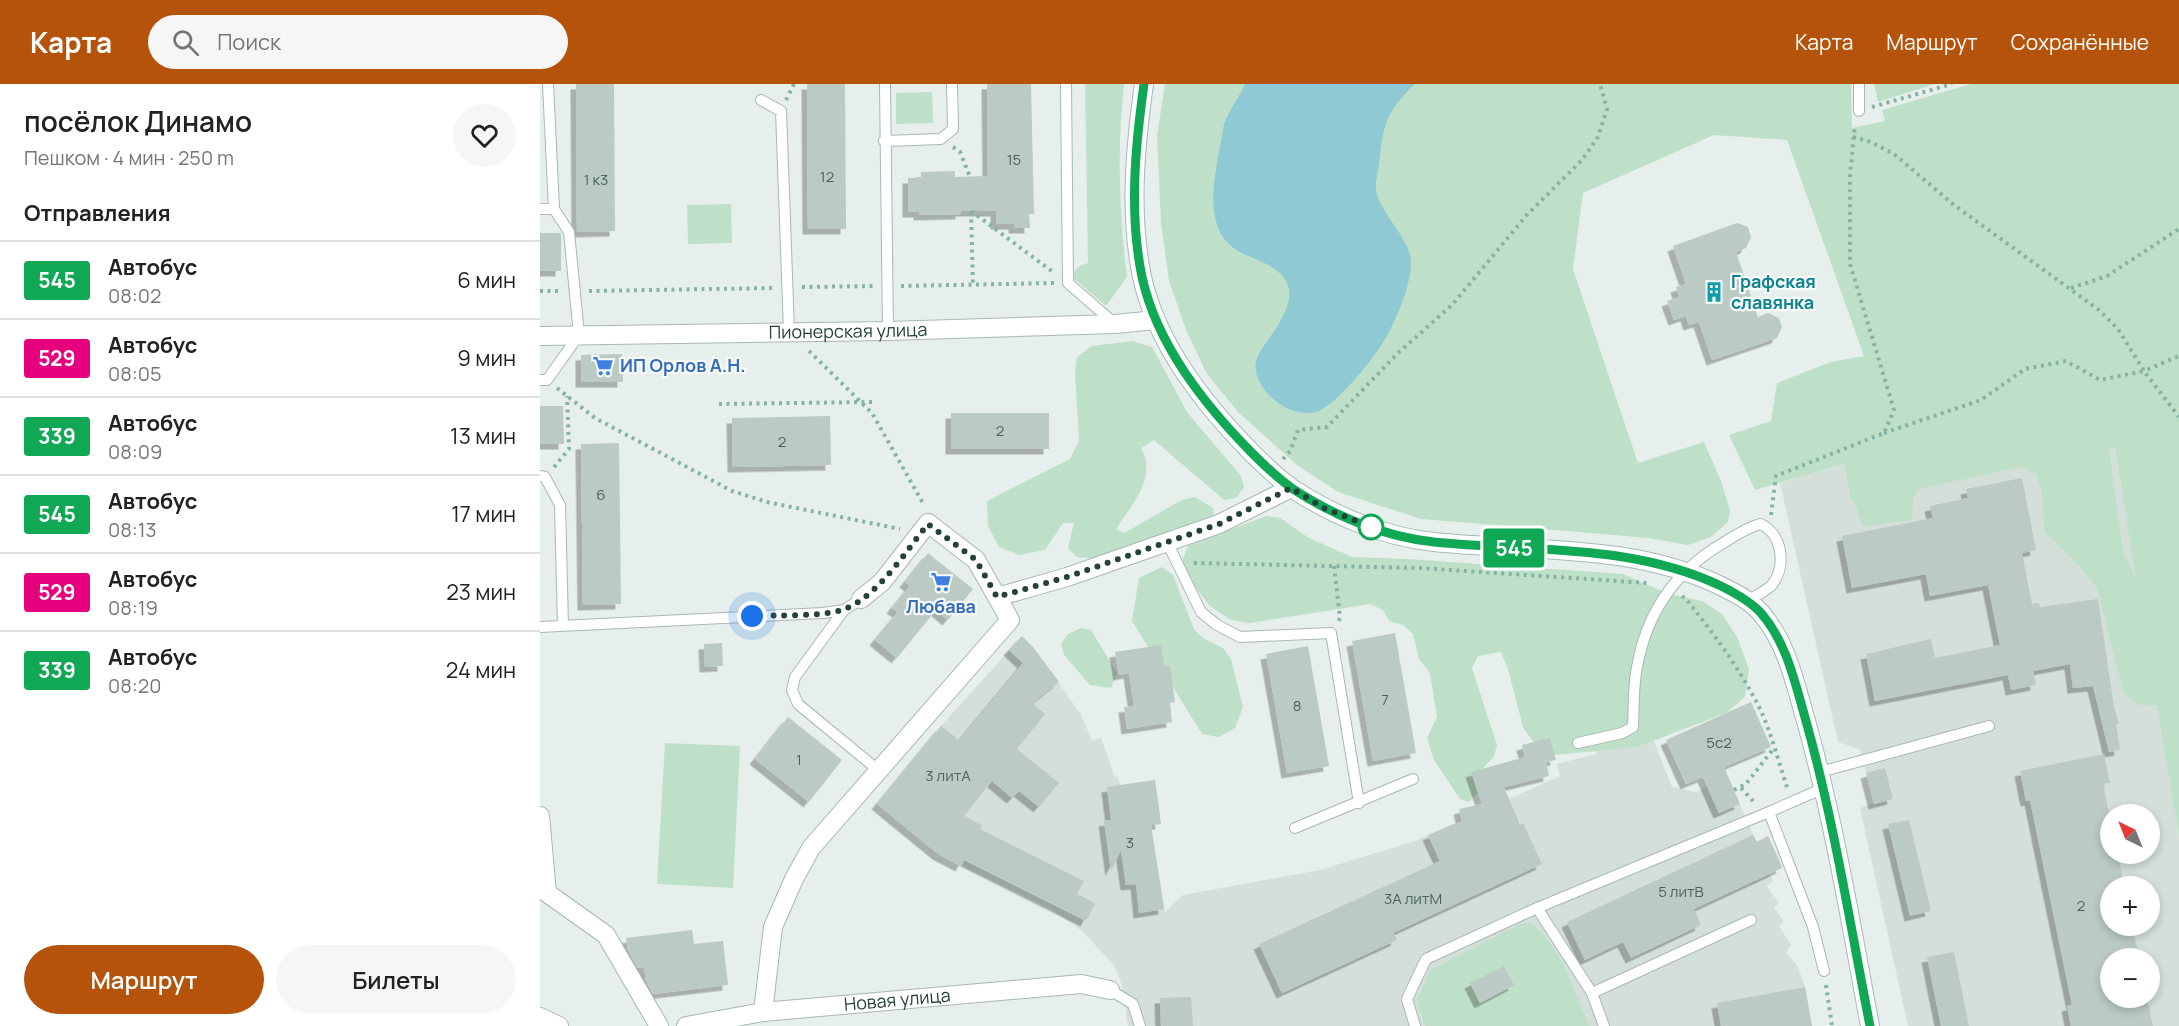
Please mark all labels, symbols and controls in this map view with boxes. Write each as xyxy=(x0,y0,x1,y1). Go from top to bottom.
search box xyxy=(148,15,568,69)
text: Карта xyxy=(30,23,112,61)
icon: search xyxy=(169,26,202,59)
text: Поиск xyxy=(217,27,281,57)
text: Карта xyxy=(1795,28,1853,56)
text: Маршрут xyxy=(1886,28,1978,56)
text: Сохранённые xyxy=(2011,28,2149,56)
text: посёлок Динамо xyxy=(24,102,252,140)
button: heart xyxy=(453,104,516,167)
text: Пешком · 4 мин · 250 m xyxy=(24,144,234,171)
house number: 15 xyxy=(1007,149,1021,170)
house number: 12 xyxy=(820,166,834,187)
house number: 1 к3 xyxy=(584,169,608,190)
text: Отправления xyxy=(24,198,171,228)
text: Автобус xyxy=(108,252,197,282)
text: 6 мин xyxy=(457,265,516,295)
text: 545 xyxy=(38,266,76,294)
place label: Графская славянка xyxy=(1731,269,1816,314)
building icon: Графская славянка xyxy=(1702,280,1726,304)
text: 08:02 xyxy=(108,282,161,309)
street label: Пионерская улица xyxy=(769,317,928,344)
text: Автобус xyxy=(108,330,197,360)
text: 9 мин xyxy=(457,343,516,373)
text: 529 xyxy=(38,344,76,372)
place label: ИП Орлов А.Н. xyxy=(620,353,746,377)
supermarket icon: ИП Орлов А.Н. xyxy=(591,354,615,378)
text: 08:05 xyxy=(108,360,162,387)
text: Автобус xyxy=(108,408,197,438)
house number: 2 xyxy=(996,420,1004,441)
text: 13 мин xyxy=(450,421,516,451)
text: 339 xyxy=(38,422,76,450)
house number: 2 xyxy=(778,431,786,452)
text: 08:09 xyxy=(108,438,162,465)
house number: 6 xyxy=(596,484,606,505)
text: Автобус xyxy=(108,486,197,516)
text: 17 мин xyxy=(451,499,516,529)
text: 545 xyxy=(38,500,76,528)
unlabelled marker xyxy=(1358,514,1384,540)
text: 08:13 xyxy=(108,516,157,543)
line badge: 545 xyxy=(1480,528,1548,568)
text: 545 xyxy=(1495,534,1533,562)
text: Автобус xyxy=(108,564,197,594)
supermarket icon: Любава xyxy=(929,570,953,594)
text: 23 мин xyxy=(446,577,516,607)
text: 529 xyxy=(38,578,76,606)
text: 08:19 xyxy=(108,594,158,621)
place label: Любава xyxy=(906,594,976,618)
your location xyxy=(737,601,767,631)
text: Автобус xyxy=(108,642,197,672)
text: 24 мин xyxy=(446,655,516,685)
text: 339 xyxy=(38,656,76,684)
text: 08:20 xyxy=(108,672,161,699)
house number: 7 xyxy=(1381,689,1389,710)
house number: 8 xyxy=(1293,695,1301,716)
house number: 5с2 xyxy=(1706,732,1732,753)
house number: 1 xyxy=(796,749,802,770)
house number: 3 литА xyxy=(925,765,971,786)
north arrow xyxy=(2100,804,2160,864)
map controls xyxy=(2100,804,2160,1008)
house number: 3 xyxy=(1126,832,1134,853)
button: + xyxy=(2100,876,2160,936)
house number: 5 литВ xyxy=(1658,881,1704,902)
house number: 3А литМ xyxy=(1384,888,1442,909)
house number: 2 xyxy=(2077,895,2085,916)
button: Маршрут xyxy=(24,945,264,1014)
button: Билеты xyxy=(276,945,516,1014)
button: − xyxy=(2100,948,2160,1008)
street label: Новая улица xyxy=(843,983,952,1016)

